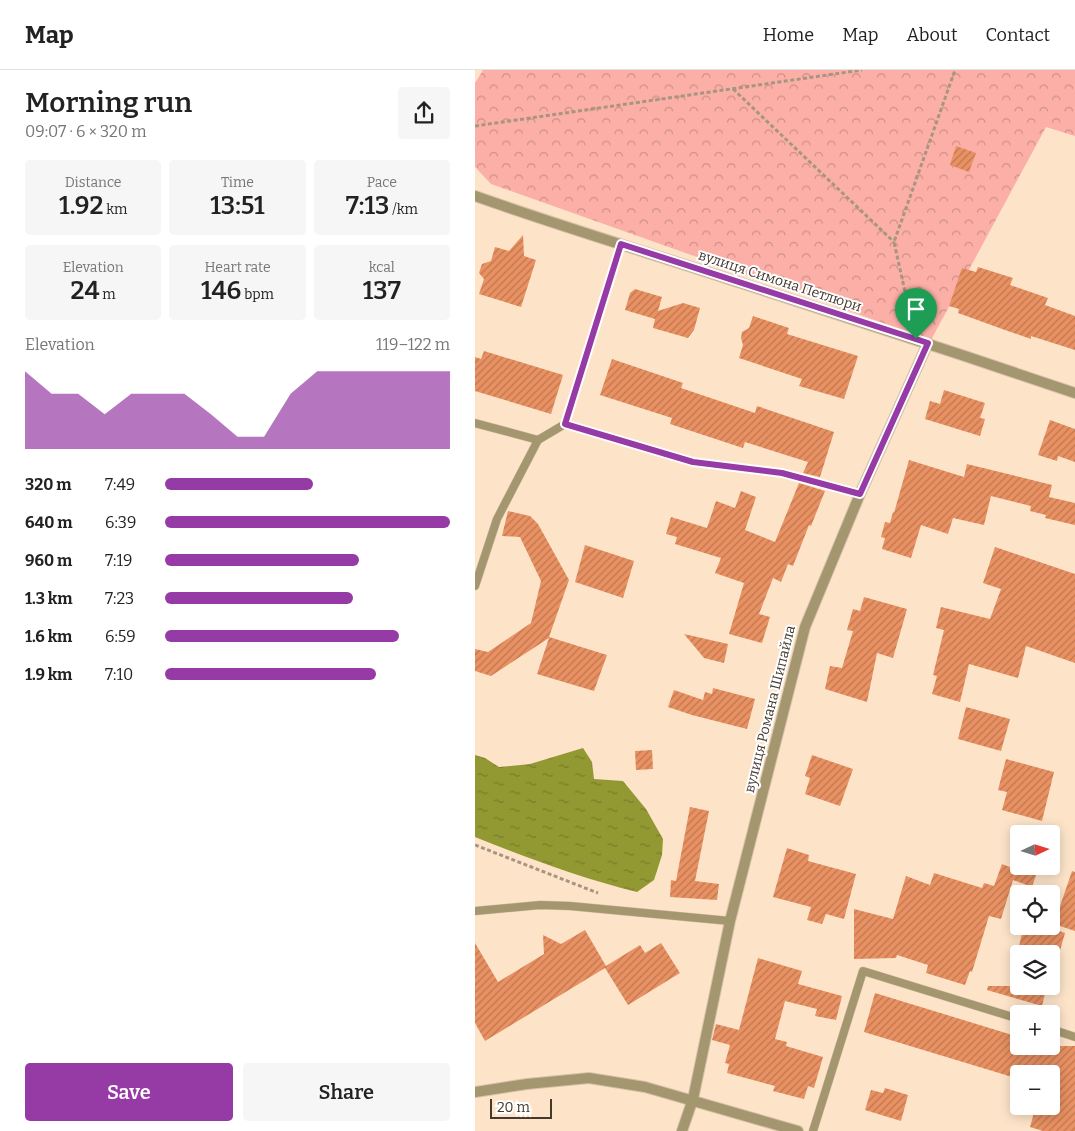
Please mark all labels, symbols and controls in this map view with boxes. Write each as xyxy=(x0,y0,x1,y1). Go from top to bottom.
text: Map xyxy=(25,21,74,49)
text: Home xyxy=(763,24,814,46)
text: Map xyxy=(842,24,878,46)
text: About xyxy=(906,24,957,46)
text: Contact xyxy=(985,24,1050,46)
text: Morning run xyxy=(25,86,192,119)
button: share xyxy=(398,87,450,139)
text: 09:07 · 6 × 320 m xyxy=(25,122,147,141)
text: Distance xyxy=(65,174,122,191)
text: Time xyxy=(221,174,254,191)
text: Pace xyxy=(367,174,397,191)
text: 1.92 xyxy=(59,191,103,221)
text: 13:51 xyxy=(210,191,265,221)
text: 7:13 xyxy=(346,191,389,221)
text: km xyxy=(103,201,127,218)
text: /km xyxy=(389,201,418,218)
street label: вулиця Симона Петлюри xyxy=(696,247,864,315)
text: Elevation xyxy=(63,259,124,276)
text: Heart rate xyxy=(204,259,271,276)
text: kcal xyxy=(369,259,395,276)
text: 24 xyxy=(71,276,100,306)
text: 146 xyxy=(201,276,241,306)
text: 137 xyxy=(363,276,401,306)
text: m xyxy=(100,286,116,303)
text: bpm xyxy=(241,286,274,303)
pin xyxy=(895,288,937,339)
icon: arrive xyxy=(902,295,930,323)
text: Elevation xyxy=(25,335,95,354)
text: 119–122 m xyxy=(376,335,450,354)
text: 320 m xyxy=(25,475,72,494)
text: 7:49 xyxy=(105,475,135,494)
text: 640 m xyxy=(25,513,73,532)
text: 6:39 xyxy=(105,513,136,532)
text: 960 m xyxy=(25,551,72,570)
text: 7:19 xyxy=(105,551,132,570)
text: 1.3 km xyxy=(25,589,72,608)
text: 7:23 xyxy=(105,589,134,608)
street label: вулиця Романа Шипайла xyxy=(741,623,799,794)
text: 1.6 km xyxy=(25,627,72,646)
text: 6:59 xyxy=(105,627,136,646)
text: 1.9 km xyxy=(25,665,72,684)
text: 7:10 xyxy=(105,665,133,684)
north arrow xyxy=(1010,825,1060,875)
map controls xyxy=(1010,825,1060,1115)
button: locate xyxy=(1010,885,1060,935)
button: layers xyxy=(1010,945,1060,995)
button: + xyxy=(1010,1005,1060,1055)
button: Save xyxy=(25,1063,233,1121)
button: Share xyxy=(243,1063,450,1121)
button: − xyxy=(1010,1065,1060,1115)
scale bar xyxy=(490,1096,553,1119)
text: 20 m xyxy=(497,1099,530,1116)

